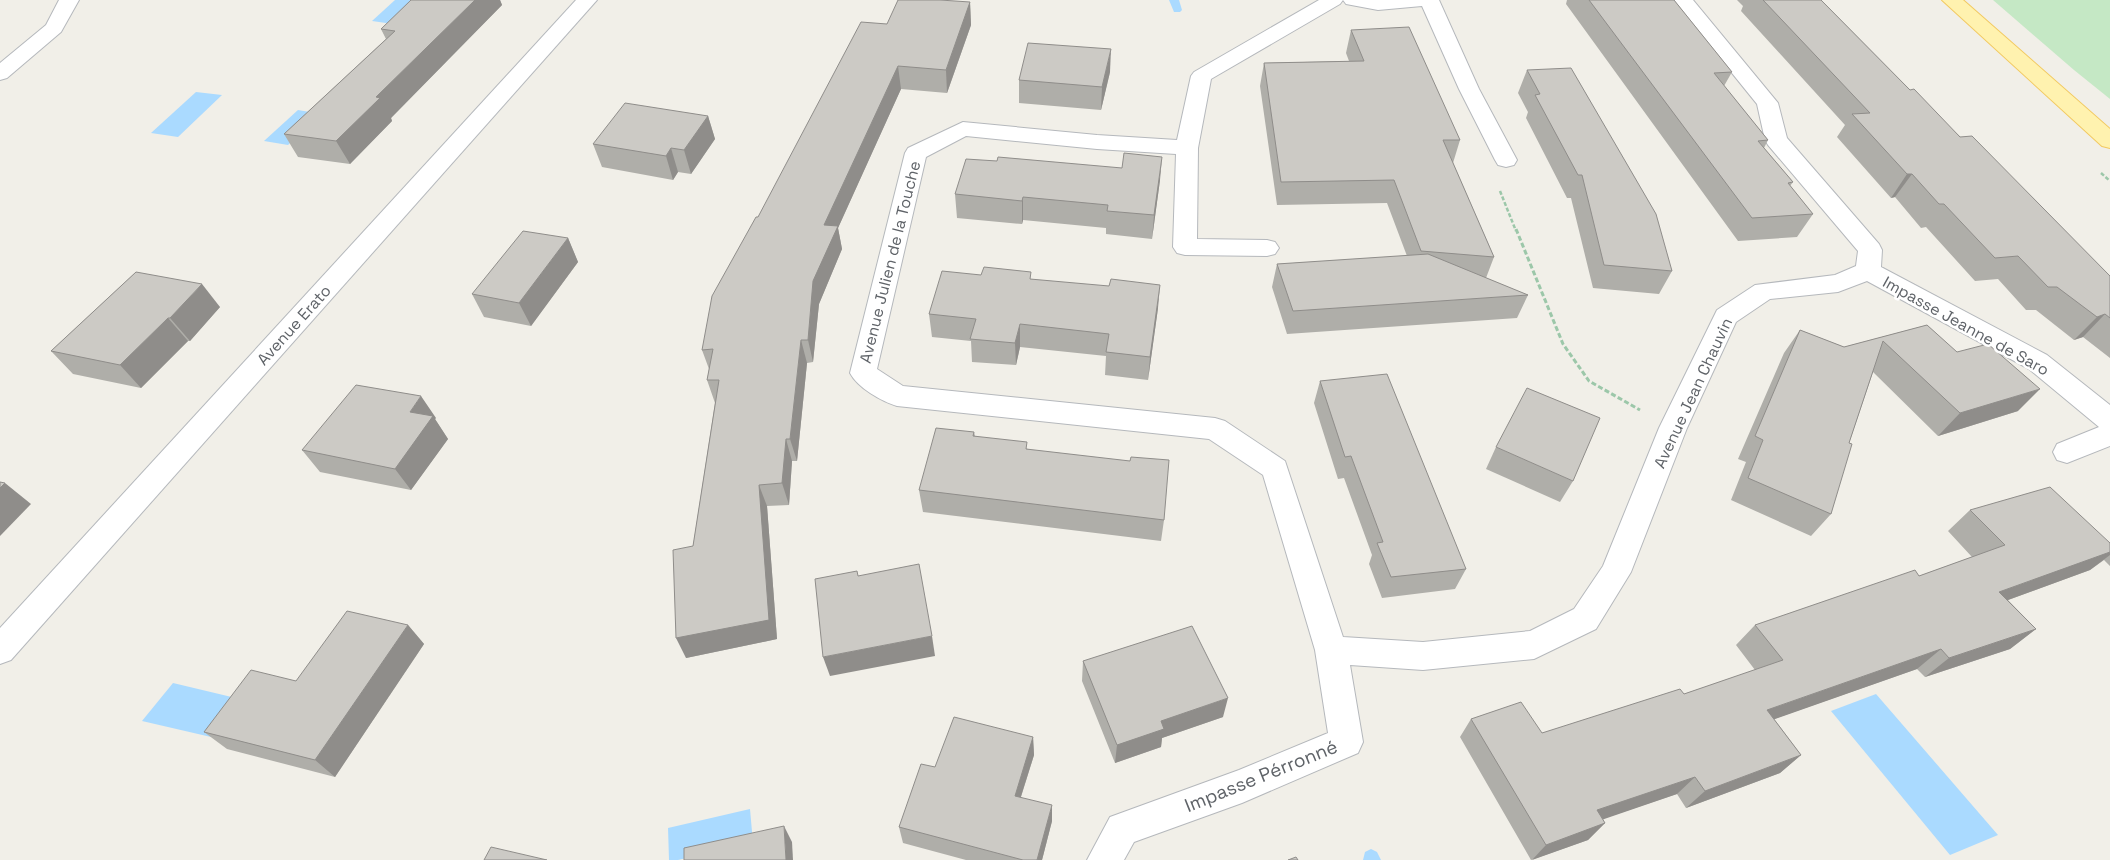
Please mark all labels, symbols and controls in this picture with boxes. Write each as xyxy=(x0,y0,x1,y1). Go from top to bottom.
street label: Avenue Julien de la Touche xyxy=(855,159,925,365)
street label: Impasse Jeanne de Saro xyxy=(1879,271,2053,381)
street label: Avenue Erato xyxy=(252,280,336,370)
street label: Avenue Jean Chauvin xyxy=(1649,314,1737,472)
street label: Impasse Pérronné xyxy=(1181,734,1341,818)

